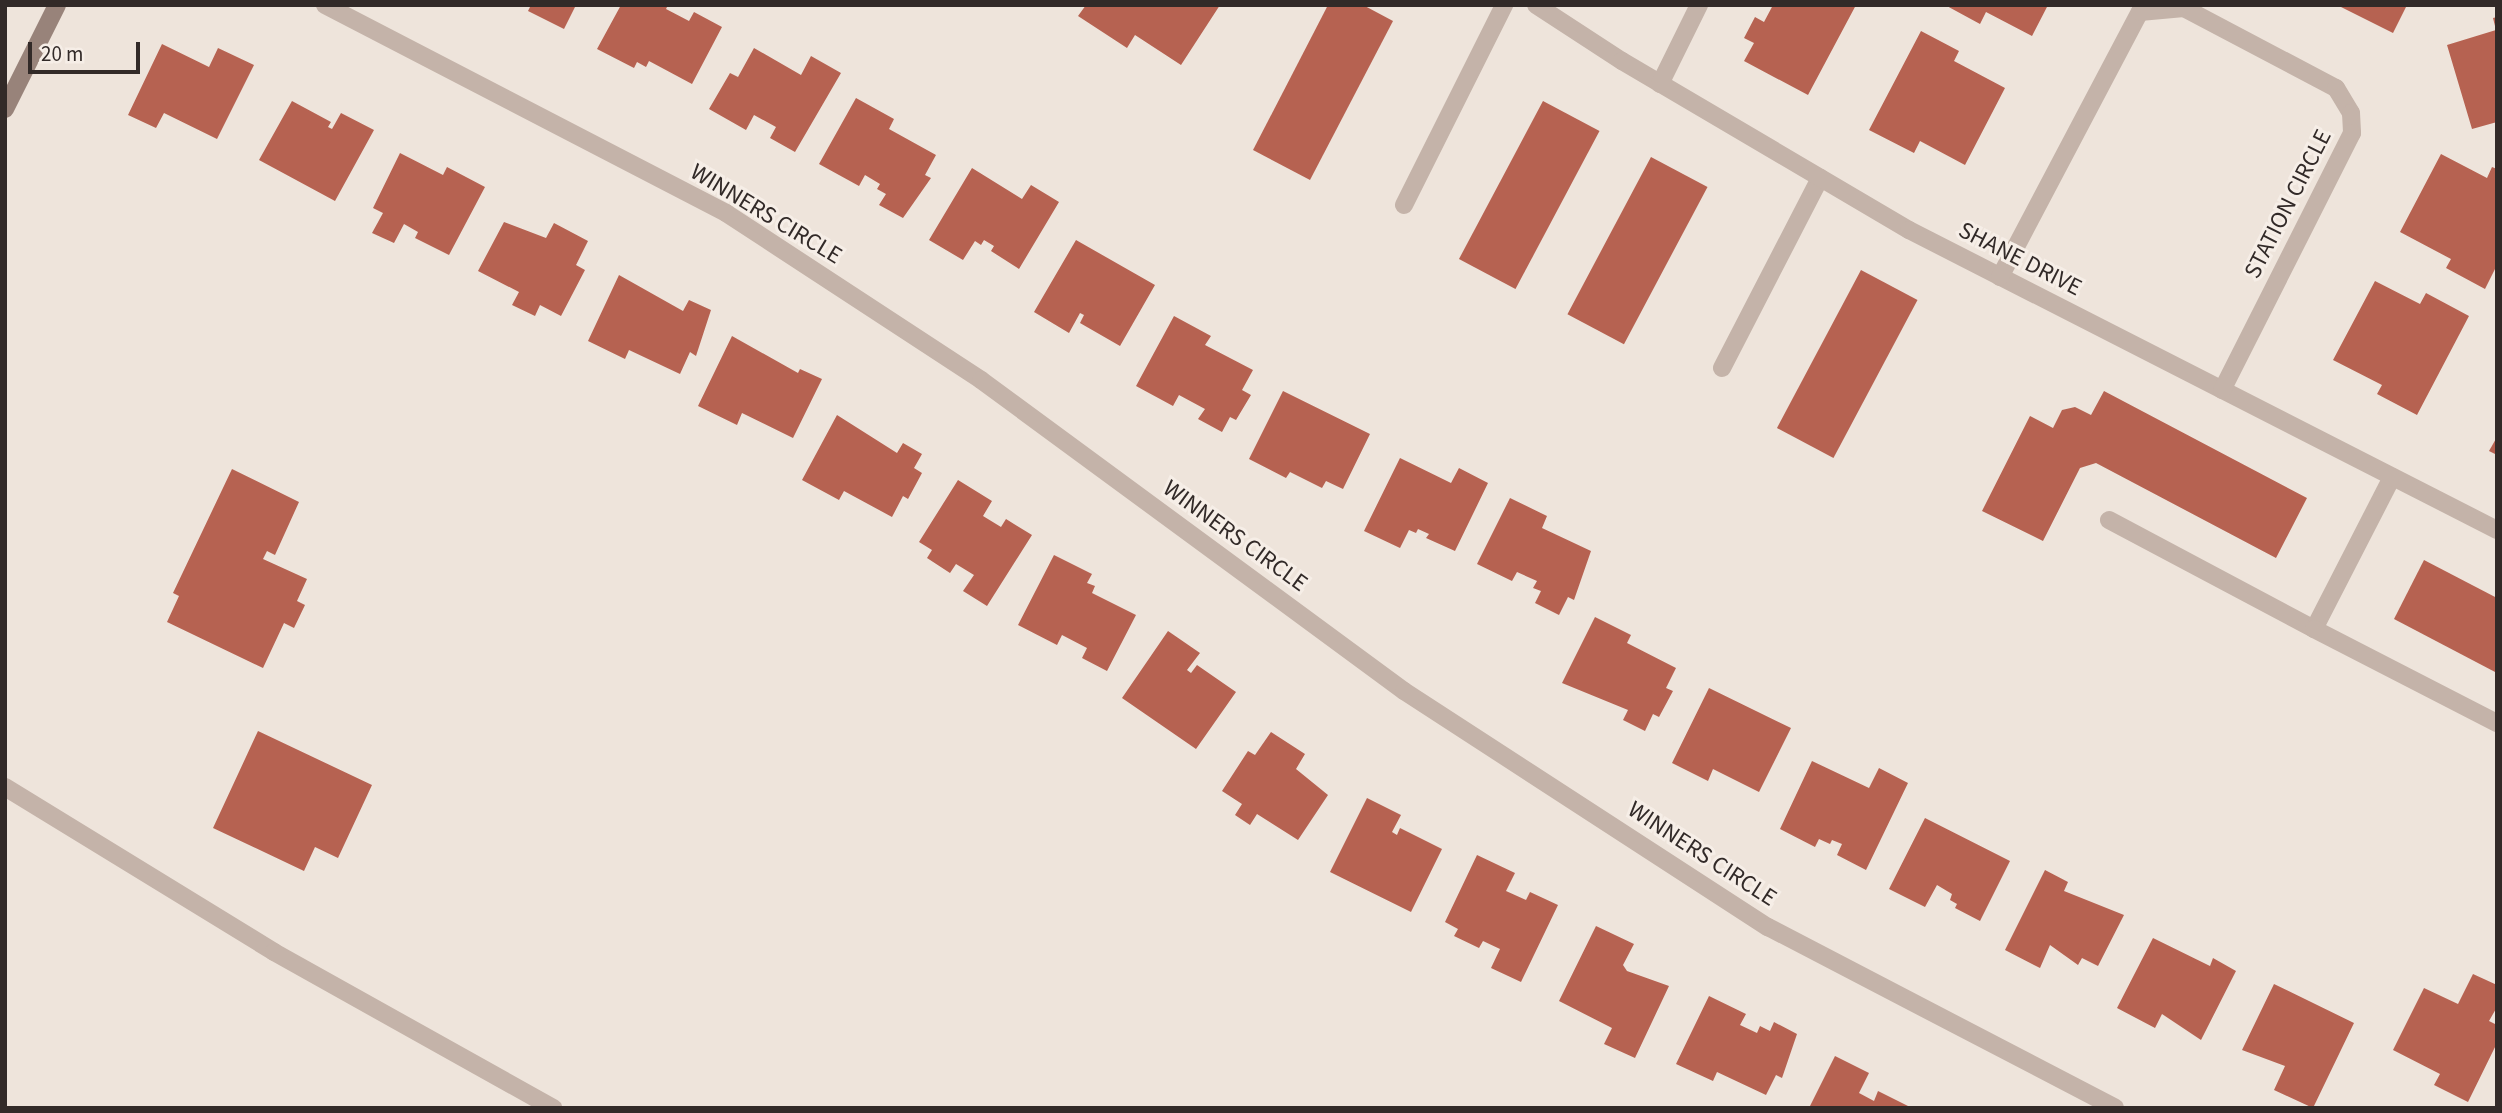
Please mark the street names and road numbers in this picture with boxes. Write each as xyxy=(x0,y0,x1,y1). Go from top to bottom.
street label: STATION CIRCLE xyxy=(2238,125,2338,283)
street label: WINNERS CIRCLE xyxy=(685,157,847,271)
street label: SHANE DRIVE xyxy=(1954,216,2086,302)
street label: WINNERS CIRCLE xyxy=(1157,474,1313,598)
street label: WINNERS CIRCLE xyxy=(1622,795,1782,913)

